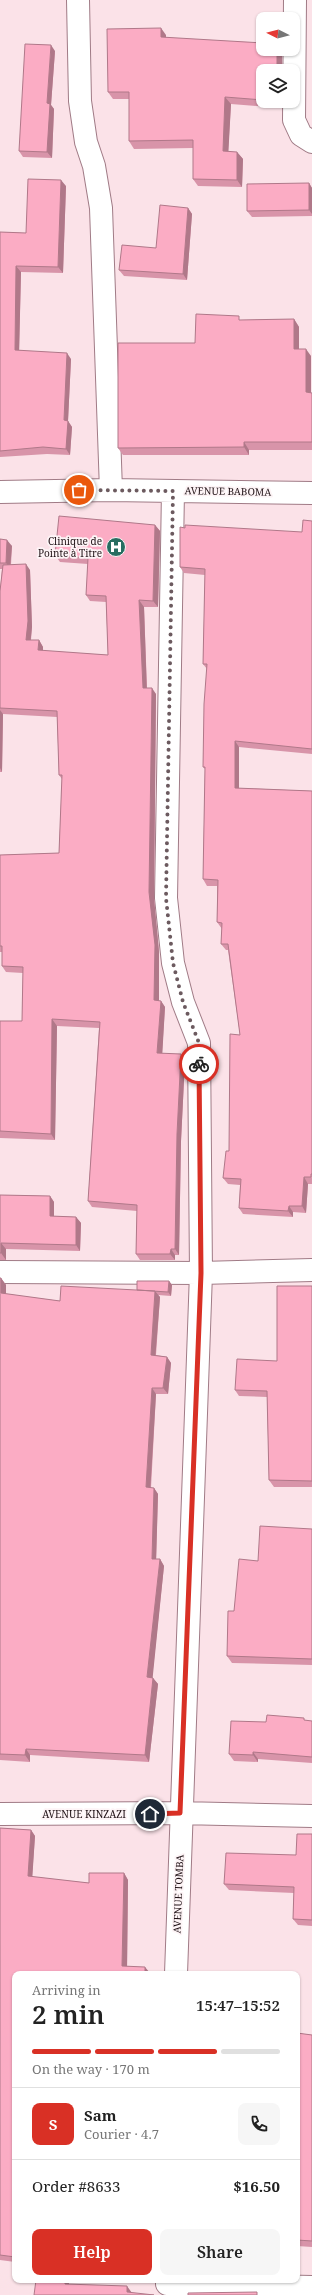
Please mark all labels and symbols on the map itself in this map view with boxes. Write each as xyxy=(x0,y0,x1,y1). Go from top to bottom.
north arrow xyxy=(256,12,300,56)
pin xyxy=(62,473,96,507)
street label: AVENUE BABOMA xyxy=(185,483,272,499)
place label: Clinique de Pointe à Titre xyxy=(38,534,102,560)
hospital icon: Clinique de Pointe à Titre xyxy=(105,536,127,558)
courier xyxy=(179,1044,219,1084)
pin xyxy=(133,1797,167,1831)
street label: AVENUE KINZAZI xyxy=(42,1807,126,1821)
street label: AVENUE TOMBA xyxy=(170,1853,186,1934)

